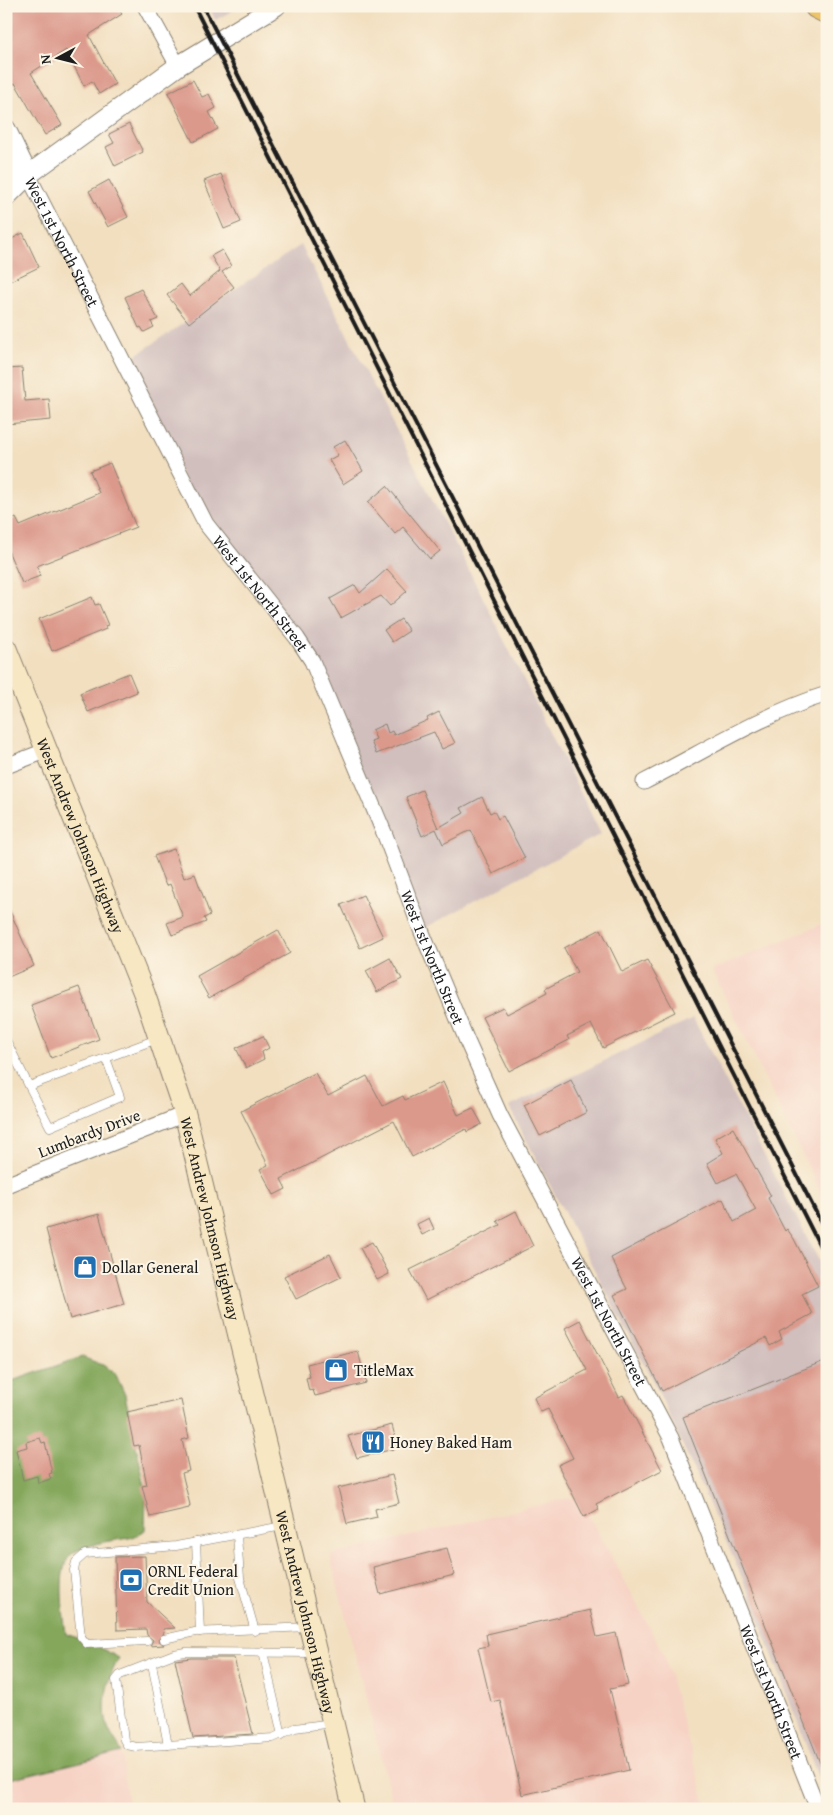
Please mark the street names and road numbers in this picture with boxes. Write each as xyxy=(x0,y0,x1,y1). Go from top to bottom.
street label: West 1st North Street xyxy=(19,173,105,311)
street label: West 1st North Street xyxy=(207,530,315,657)
street label: West Andrew Johnson Highway xyxy=(31,734,131,937)
street label: West 1st North Street xyxy=(395,886,471,1028)
street label: Lumbardy Drive xyxy=(34,1102,144,1164)
street label: West Andrew Johnson Highway xyxy=(174,1114,247,1323)
street label: West 1st North Street xyxy=(565,1252,653,1391)
street label: West Andrew Johnson Highway xyxy=(270,1508,342,1716)
street label: West 1st North Street xyxy=(734,1621,809,1763)

